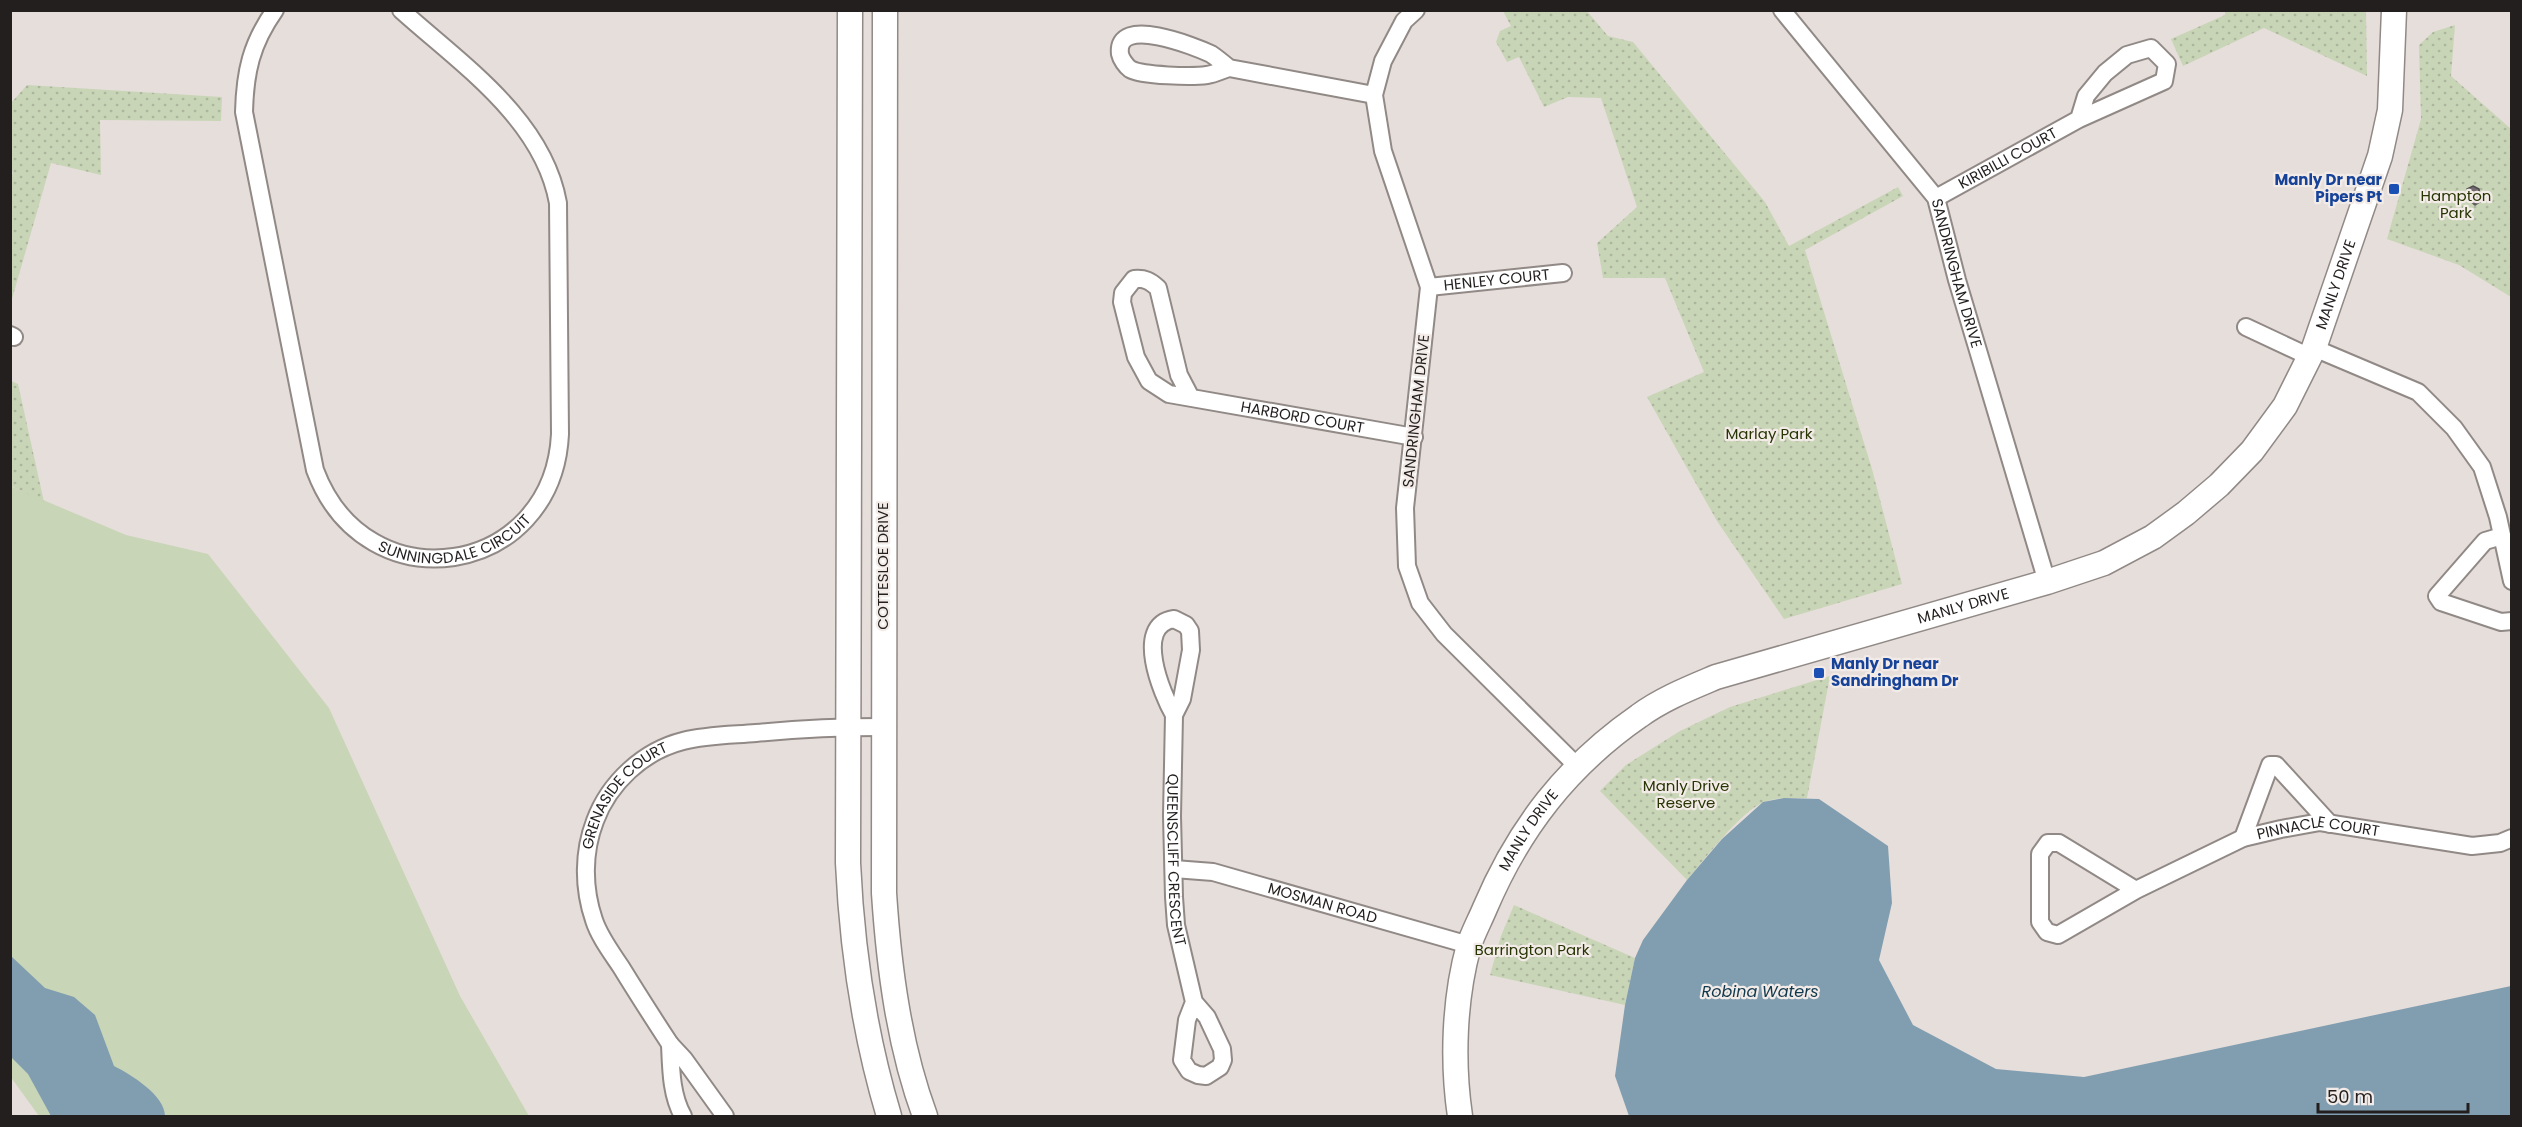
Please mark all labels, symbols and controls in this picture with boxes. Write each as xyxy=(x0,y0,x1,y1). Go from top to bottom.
street label: KIRIBILLI COURT xyxy=(1954,122,2061,194)
place label: Manly Dr near Pipers Pt xyxy=(2274,169,2383,207)
marker: Manly Dr near Pipers Pt xyxy=(2387,182,2401,196)
park label: Hampton Park xyxy=(2421,185,2491,223)
street label: SANDRINGHAM DRIVE xyxy=(1927,196,1988,350)
street label: MANLY DRIVE xyxy=(2310,236,2361,332)
street label: HENLEY COURT xyxy=(1443,263,1551,295)
street label: SANDRINGHAM DRIVE xyxy=(1397,333,1434,489)
street label: HARBORD COURT xyxy=(1239,396,1366,438)
park label: Marlay Park xyxy=(1725,423,1813,444)
street label: COTTESLOE DRIVE xyxy=(872,502,893,630)
street label: SUNNINGDALE CIRCUIT xyxy=(375,509,535,569)
street label: MANLY DRIVE xyxy=(1915,582,2011,629)
place label: Manly Dr near Sandringham Dr xyxy=(1831,653,1959,691)
marker: Manly Dr near Sandringham Dr xyxy=(1812,666,1826,680)
street label: GRENASIDE COURT xyxy=(577,737,670,851)
street label: QUEENSCLIFF CRESCENT xyxy=(1162,773,1192,948)
park label: Manly Drive Reserve xyxy=(1643,775,1729,813)
street label: MANLY DRIVE xyxy=(1493,785,1563,874)
street label: PINNACLE COURT xyxy=(2255,811,2381,844)
street label: MOSMAN ROAD xyxy=(1266,877,1380,928)
park label: Barrington Park xyxy=(1475,939,1590,960)
water label: Robina Waters xyxy=(1701,980,1819,1003)
scale bar xyxy=(2318,1076,2468,1114)
text: 50 m xyxy=(2327,1084,2373,1109)

